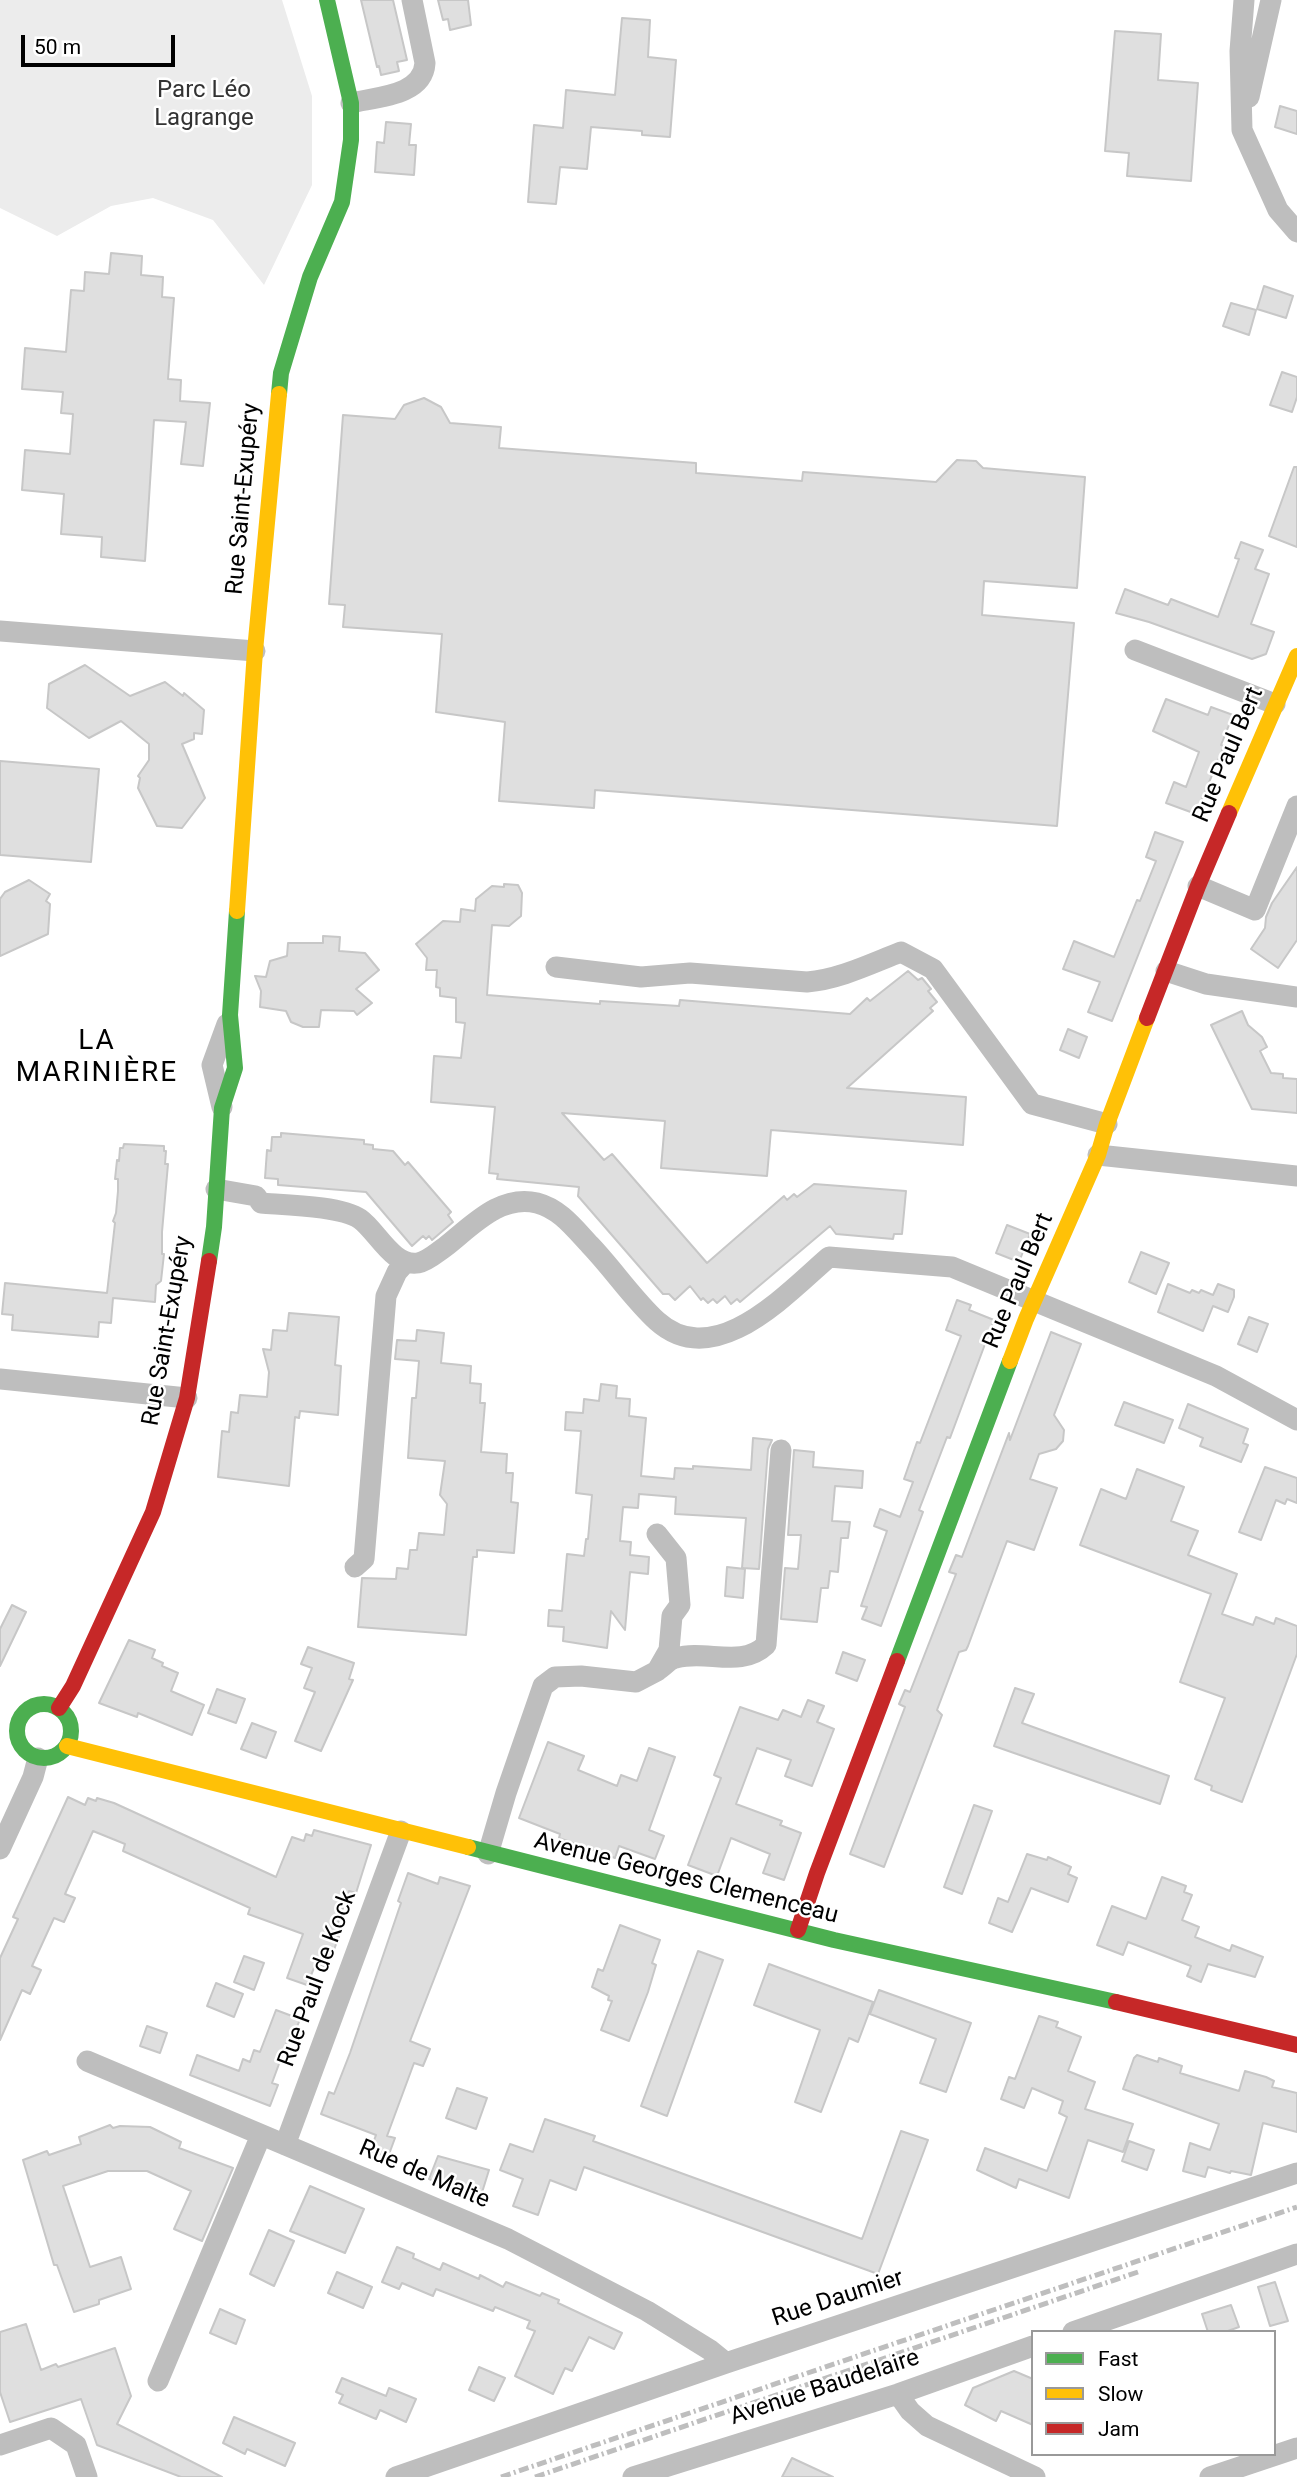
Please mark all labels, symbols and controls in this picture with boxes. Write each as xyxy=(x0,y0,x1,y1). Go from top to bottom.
scale bar xyxy=(24,21,178,65)
text: 50 m xyxy=(34,35,81,59)
park label: Parc Léo Lagrange xyxy=(154,77,254,133)
street label: Rue Saint-Exupéry xyxy=(221,402,267,596)
street label: Rue Paul Bert xyxy=(1188,683,1270,827)
district label: LA MARINIÈRE xyxy=(17,1025,177,1091)
street label: Rue Paul Bert xyxy=(978,1209,1060,1353)
street label: Rue Saint-Exupéry xyxy=(137,1234,199,1428)
street label: Avenue Georges Clemenceau xyxy=(531,1827,841,1931)
street label: Rue Paul de Kock xyxy=(273,1887,363,2071)
street label: Rue de Malte xyxy=(354,2135,494,2215)
street label: Rue Daumier xyxy=(769,2264,907,2334)
legend xyxy=(1031,2330,1276,2456)
street label: Avenue Baudelaire xyxy=(727,2344,923,2432)
text: Fast xyxy=(1098,2347,1138,2371)
text: Slow xyxy=(1098,2382,1143,2406)
text: Jam xyxy=(1098,2417,1139,2441)

